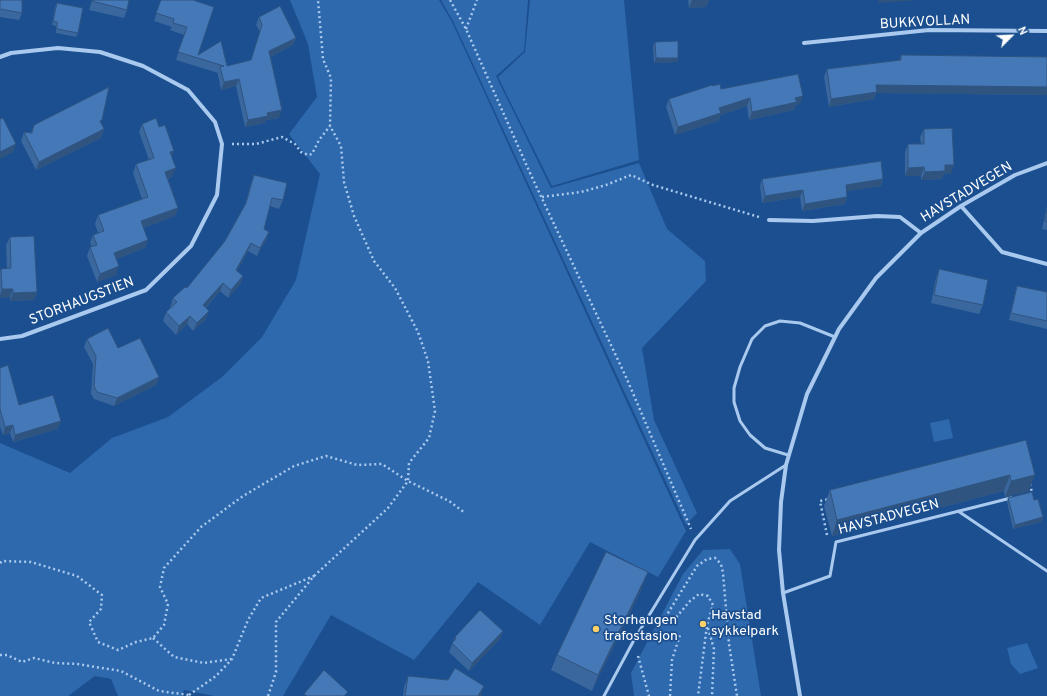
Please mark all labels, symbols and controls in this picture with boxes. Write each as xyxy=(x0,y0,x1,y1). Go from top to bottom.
street label: BUKKVOLLAN xyxy=(879,12,971,34)
north arrow xyxy=(991,16,1031,56)
text: N xyxy=(1014,25,1030,38)
street label: HAVSTADVEGEN xyxy=(918,159,1016,227)
street label: STORHAUGSTIEN xyxy=(27,274,137,330)
street label: HAVSTADVEGEN xyxy=(837,496,941,540)
place label: Havstad sykkelpark xyxy=(711,608,779,640)
place label: Storhaugen trafostasjon xyxy=(604,613,678,646)
marker: Havstad sykkelpark xyxy=(698,619,708,629)
marker: Storhaugen trafostasjon xyxy=(591,624,601,634)

